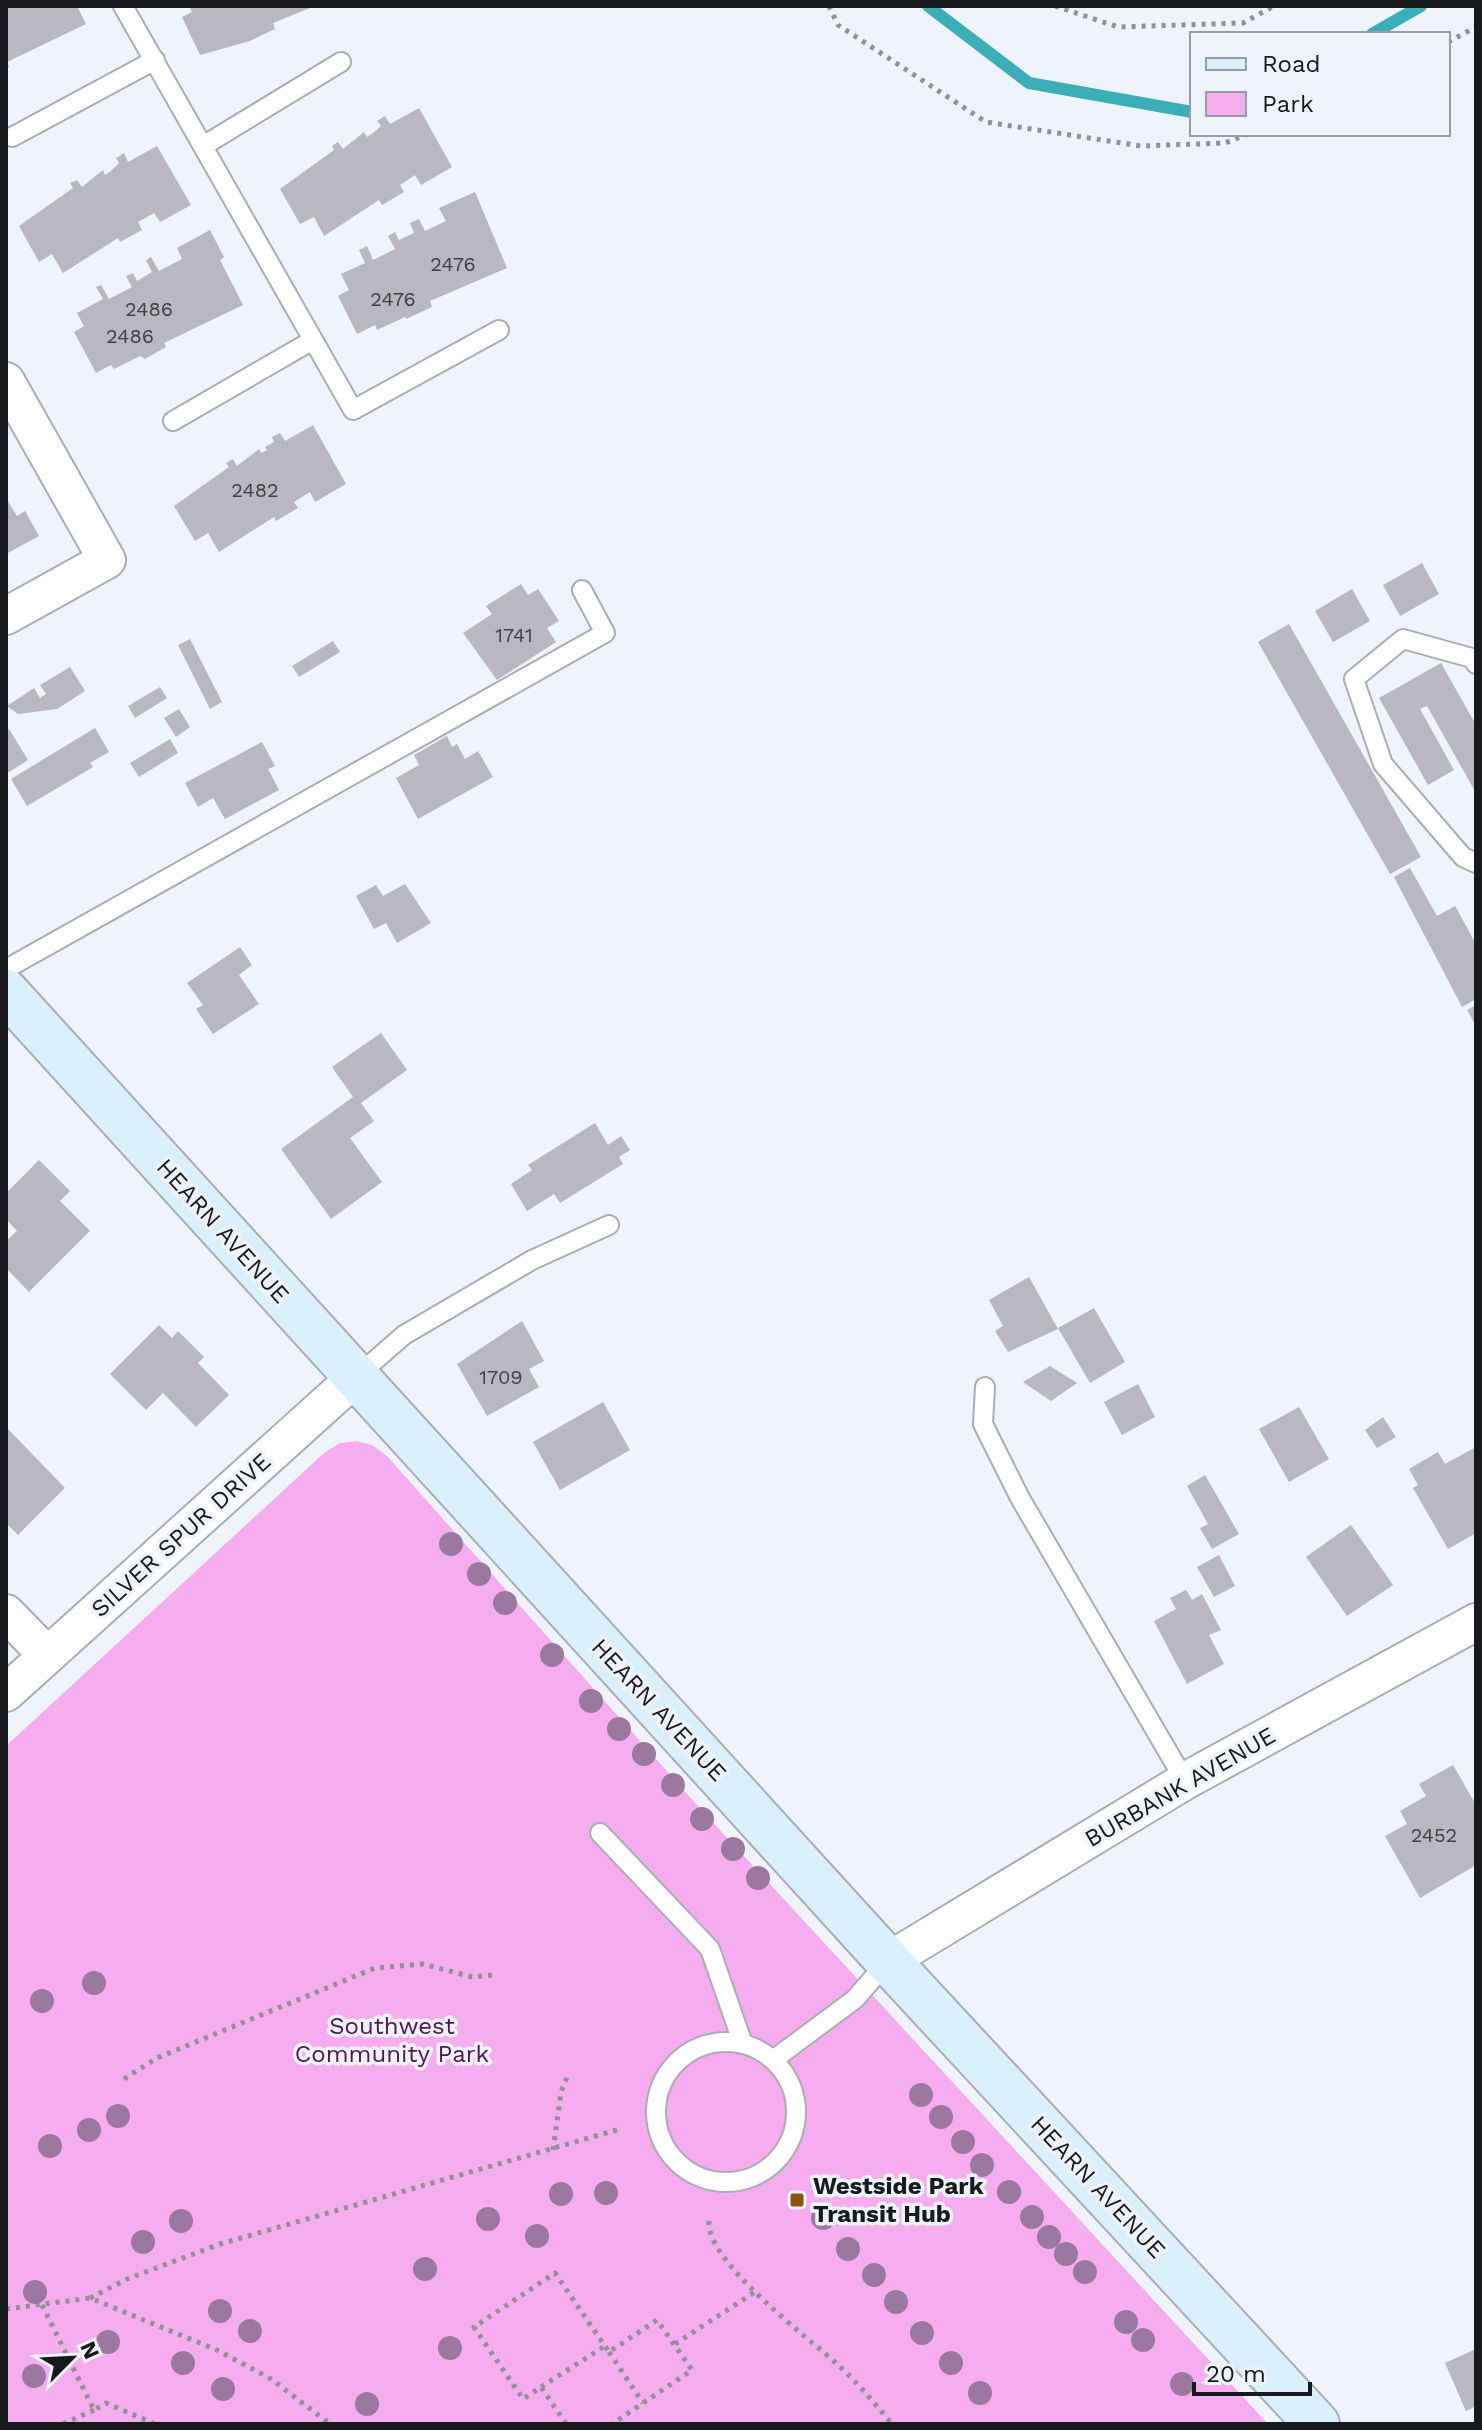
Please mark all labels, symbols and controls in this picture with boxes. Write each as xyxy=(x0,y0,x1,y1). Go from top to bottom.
legend xyxy=(1190,32,1450,136)
text: Road xyxy=(1262,50,1321,78)
text: Park xyxy=(1262,90,1314,118)
house number: 2476 xyxy=(430,252,476,276)
house number: 2476 xyxy=(370,287,416,311)
house number: 2486 xyxy=(125,297,173,321)
house number: 2486 xyxy=(106,324,154,348)
house number: 2482 xyxy=(231,478,279,502)
house number: 1741 xyxy=(495,623,533,647)
street label: HEARN AVENUE xyxy=(151,1153,295,1309)
house number: 1709 xyxy=(479,1365,523,1389)
street label: SILVER SPUR DRIVE xyxy=(86,1447,276,1623)
street label: HEARN AVENUE xyxy=(586,1633,732,1787)
street label: BURBANK AVENUE xyxy=(1080,1721,1280,1853)
house number: 2452 xyxy=(1411,1823,1457,1847)
park label: Southwest Community Park xyxy=(295,2012,490,2068)
street label: HEARN AVENUE xyxy=(1025,2110,1171,2264)
place label: Westside Park Transit Hub xyxy=(813,2172,984,2228)
marker: Westside Park Transit Hub xyxy=(788,2191,806,2209)
north arrow xyxy=(32,2318,112,2398)
text: N xyxy=(75,2338,105,2363)
scale bar xyxy=(1194,2346,1310,2396)
text: 20 m xyxy=(1206,2360,1266,2388)

